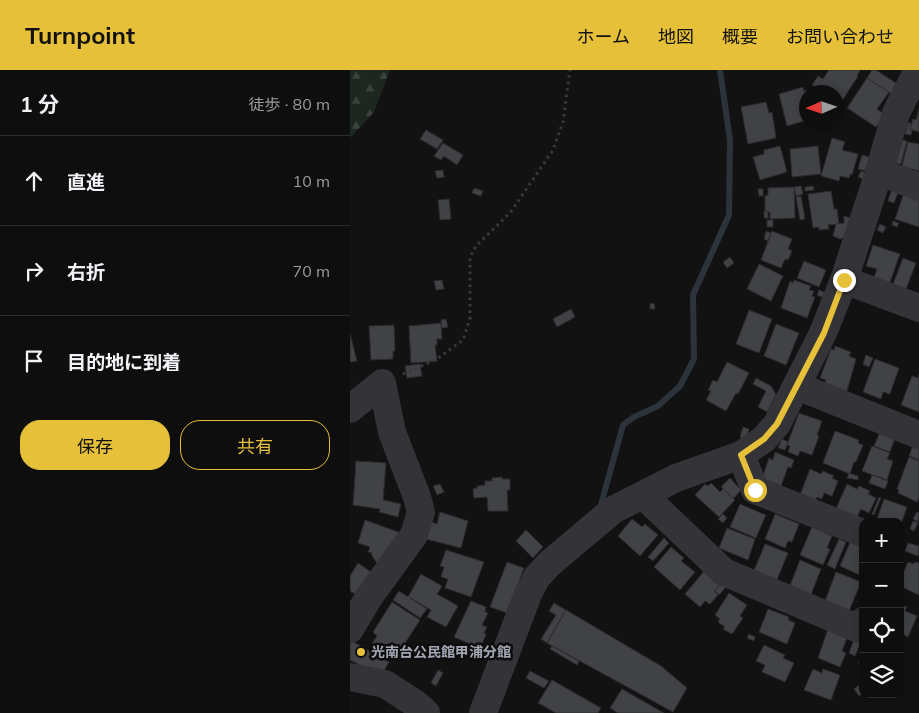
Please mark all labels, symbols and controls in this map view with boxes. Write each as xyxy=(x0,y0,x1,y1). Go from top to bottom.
text: Turnpoint xyxy=(25,20,135,50)
text: ホーム xyxy=(577,25,630,48)
text: 地図 xyxy=(658,25,694,48)
text: 概要 xyxy=(722,25,758,48)
text: お問い合わせ xyxy=(786,25,894,48)
north arrow xyxy=(799,85,844,130)
text: 1 分 xyxy=(20,91,59,117)
text: 徒歩 · 80 m xyxy=(249,94,330,114)
icon: ahead xyxy=(20,167,48,195)
text: 直進 xyxy=(67,170,105,194)
text: 10 m xyxy=(293,171,330,191)
icon: right xyxy=(20,257,48,285)
text: 右折 xyxy=(67,260,105,284)
text: 70 m xyxy=(293,261,330,281)
route end xyxy=(833,269,856,292)
icon: arrive xyxy=(20,347,48,375)
text: 目的地に到着 xyxy=(67,350,181,374)
button: 保存 xyxy=(20,420,170,470)
button: 共有 xyxy=(180,420,330,470)
route start xyxy=(744,479,767,502)
map controls xyxy=(859,518,904,698)
button: + xyxy=(859,518,904,563)
button: − xyxy=(859,563,904,608)
button: locate xyxy=(859,608,904,653)
place label: 光南台公民館甲浦分館 xyxy=(371,643,511,661)
marker: 光南台公民館甲浦分館 xyxy=(355,646,367,658)
button: layers xyxy=(859,653,904,698)

